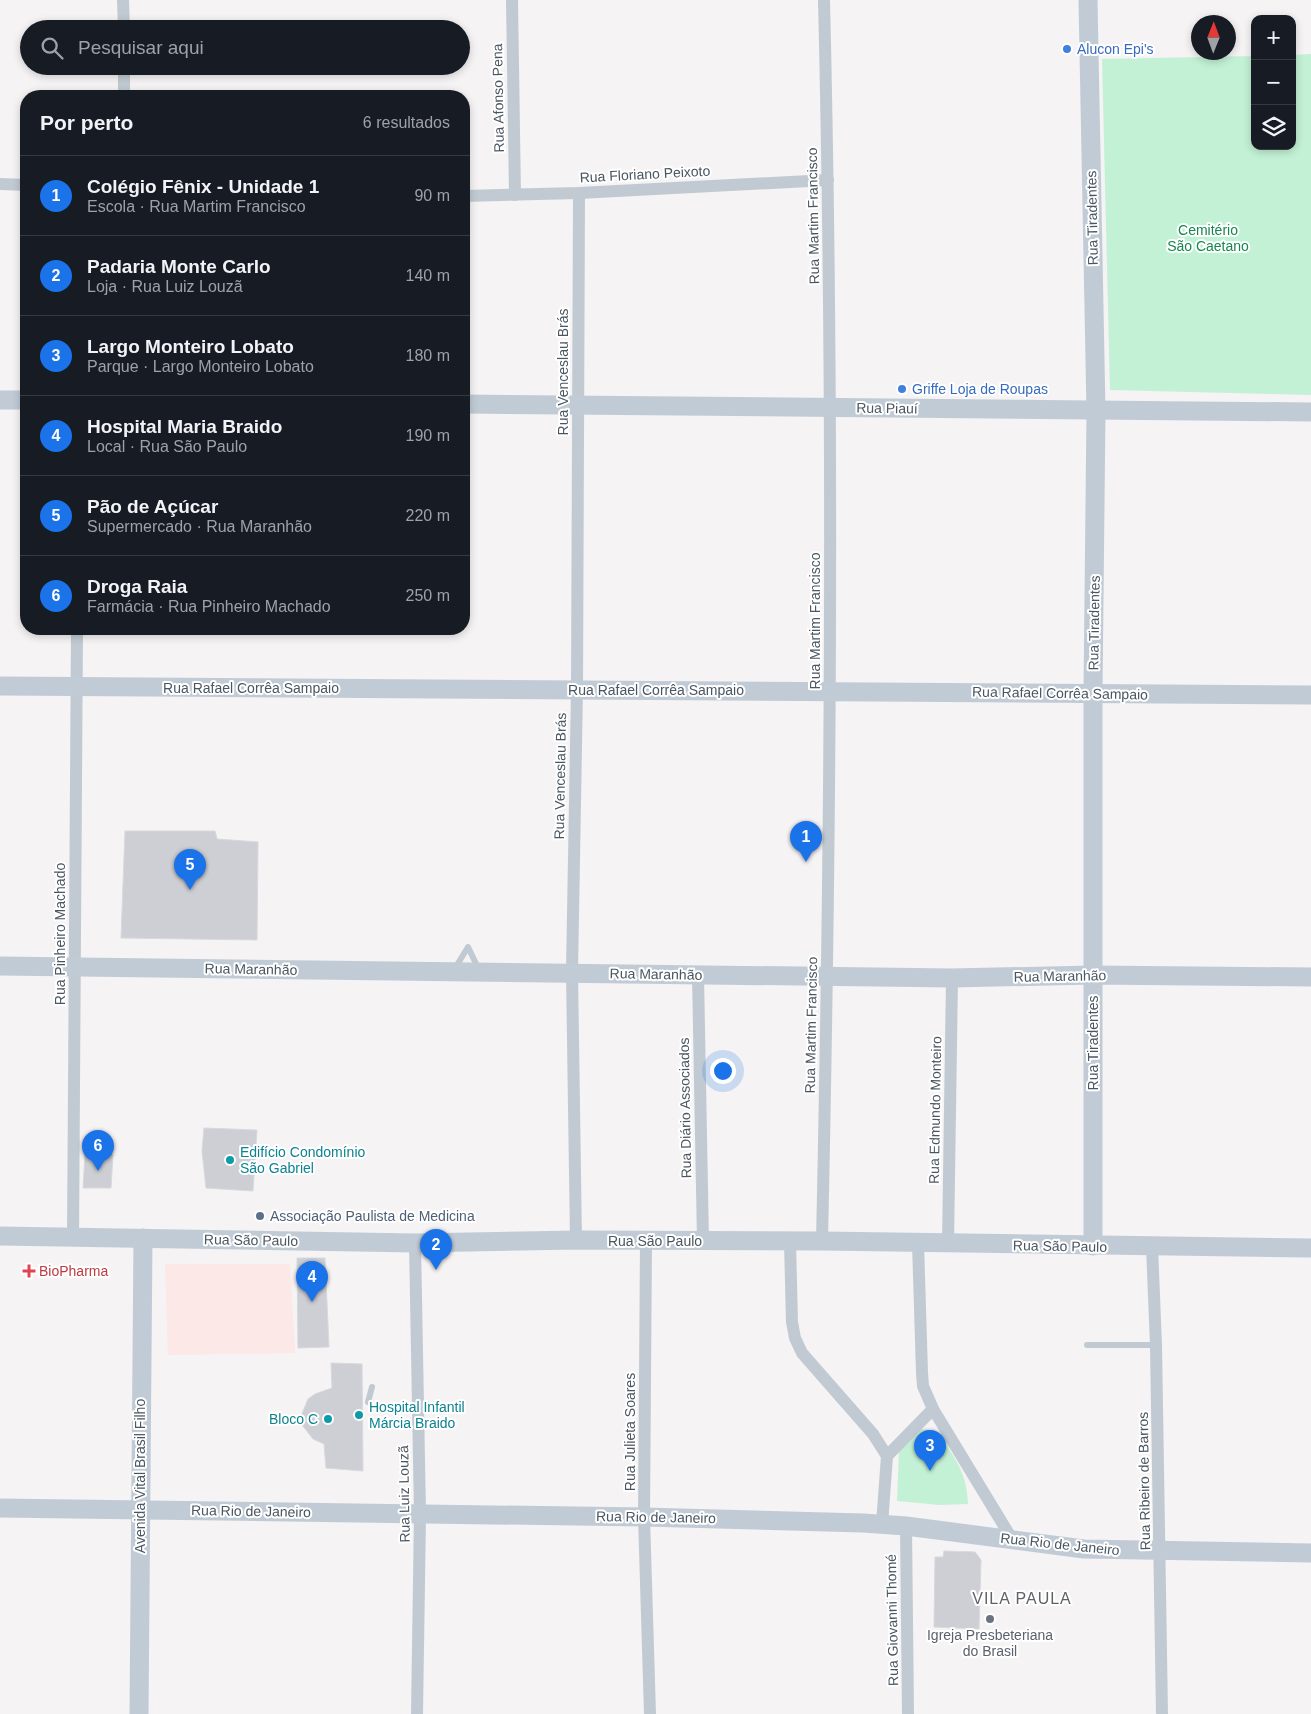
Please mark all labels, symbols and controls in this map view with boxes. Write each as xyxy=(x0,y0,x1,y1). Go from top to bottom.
north arrow xyxy=(1191,15,1236,60)
map controls xyxy=(1251,15,1296,150)
button: + xyxy=(1251,15,1296,60)
search box xyxy=(20,20,470,75)
icon: search xyxy=(38,34,66,62)
text: Pesquisar aqui xyxy=(78,37,204,58)
place label: Alucon Epi's xyxy=(1077,41,1154,57)
street label: Rua Afonso Pena xyxy=(489,43,507,153)
marker: Alucon Epi's xyxy=(1061,43,1073,55)
button: − xyxy=(1251,60,1296,105)
button: layers xyxy=(1251,105,1296,150)
text: Por perto xyxy=(40,111,133,134)
text: 6 resultados xyxy=(363,114,450,131)
street label: Rua Martim Francisco xyxy=(804,147,822,285)
street label: Rua Floriano Peixoto xyxy=(579,163,711,185)
street label: Rua Tiradentes xyxy=(1083,170,1101,266)
text: Colégio Fênix - Unidade 1 xyxy=(87,176,319,197)
text: 1 xyxy=(52,187,60,204)
text: 90 m xyxy=(414,187,450,204)
text: Escola · Rua Martim Francisco xyxy=(87,198,306,215)
park label: Cemitério São Caetano xyxy=(1167,222,1249,254)
text: Padaria Monte Carlo xyxy=(87,256,271,277)
text: 2 xyxy=(52,267,60,284)
text: 140 m xyxy=(406,267,450,284)
text: Loja · Rua Luiz Louzã xyxy=(87,278,243,295)
street label: Rua Venceslau Brás xyxy=(555,309,571,435)
text: Largo Monteiro Lobato xyxy=(87,336,294,357)
text: 3 xyxy=(52,347,60,364)
text: 180 m xyxy=(406,347,450,364)
text: Parque · Largo Monteiro Lobato xyxy=(87,358,314,375)
place label: Griffe Loja de Roupas xyxy=(912,381,1048,397)
marker: Griffe Loja de Roupas xyxy=(896,383,908,395)
street label: Rua Piauí xyxy=(856,399,918,417)
text: Hospital Maria Braido xyxy=(87,416,282,437)
text: 4 xyxy=(52,427,60,444)
text: 190 m xyxy=(406,427,450,444)
text: Local · Rua São Paulo xyxy=(87,438,247,455)
text: Pão de Açúcar xyxy=(87,496,218,517)
text: 5 xyxy=(52,507,60,524)
text: 220 m xyxy=(406,507,450,524)
text: Supermercado · Rua Maranhão xyxy=(87,518,312,535)
street label: Rua Martim Francisco xyxy=(807,552,823,689)
street label: Rua Tiradentes xyxy=(1085,575,1103,671)
text: Droga Raia xyxy=(87,576,187,597)
text: 6 xyxy=(52,587,60,604)
text: 250 m xyxy=(406,587,450,604)
text: Farmácia · Rua Pinheiro Machado xyxy=(87,598,331,615)
street label: Rua Rafael Corrêa Sampaio xyxy=(163,680,339,696)
street label: Rua Rafael Corrêa Sampaio xyxy=(568,682,744,698)
street label: Rua Rafael Corrêa Sampaio xyxy=(972,683,1148,703)
street label: Rua Venceslau Brás xyxy=(551,712,569,840)
pin: 1 xyxy=(790,821,822,862)
pin: 5 xyxy=(174,849,206,890)
street label: Rua Pinheiro Machado xyxy=(52,863,68,1005)
street label: Rua Martim Francisco xyxy=(802,956,820,1094)
street label: Rua Maranhão xyxy=(205,960,298,978)
street label: Rua Maranhão xyxy=(610,965,703,983)
street label: Rua Maranhão xyxy=(1014,967,1107,985)
street label: Rua Tiradentes xyxy=(1085,996,1101,1090)
street label: Rua Edmundo Monteiro xyxy=(926,1036,944,1184)
street label: Rua Diário Associados xyxy=(676,1037,694,1179)
your location xyxy=(710,1058,736,1084)
pin: 6 xyxy=(82,1130,114,1171)
place label: Edifício Condomínio São Gabriel xyxy=(240,1144,366,1176)
marker: Edifício Condomínio São Gabriel xyxy=(224,1154,236,1166)
place label: Associação Paulista de Medicina xyxy=(270,1208,475,1224)
marker: Associação Paulista de Medicina xyxy=(254,1210,266,1222)
pin: 2 xyxy=(420,1229,452,1270)
street label: Rua São Paulo xyxy=(204,1231,298,1249)
street label: Rua São Paulo xyxy=(608,1233,702,1249)
street label: Rua São Paulo xyxy=(1013,1237,1107,1255)
pin: 4 xyxy=(296,1261,328,1302)
place label: BioPharma xyxy=(39,1263,108,1279)
marker: BioPharma xyxy=(23,1265,35,1277)
street label: Rua Julieta Soares xyxy=(622,1373,638,1491)
street label: Avenida Vital Brasil Filho xyxy=(132,1399,148,1553)
place label: Hospital Infantil Márcia Braido xyxy=(369,1399,465,1431)
marker: Hospital Infantil Márcia Braido xyxy=(353,1409,365,1421)
place label: Bloco C xyxy=(269,1411,318,1427)
street label: Rua Ribeiro de Barros xyxy=(1135,1412,1153,1550)
marker: Bloco C xyxy=(322,1413,334,1425)
pin: 3 xyxy=(914,1430,946,1471)
street label: Rua Luiz Louzã xyxy=(395,1445,413,1543)
street label: Rua Rio de Janeiro xyxy=(191,1502,311,1520)
street label: Rua Rio de Janeiro xyxy=(596,1508,716,1526)
street label: Rua Rio de Janeiro xyxy=(1000,1530,1121,1558)
street label: Rua Giovanni Thomé xyxy=(883,1554,901,1686)
district label: VILA PAULA xyxy=(972,1590,1072,1607)
marker: Igreja Presbeteriana do Brasil xyxy=(984,1613,996,1625)
place label: Igreja Presbeteriana do Brasil xyxy=(927,1627,1053,1659)

